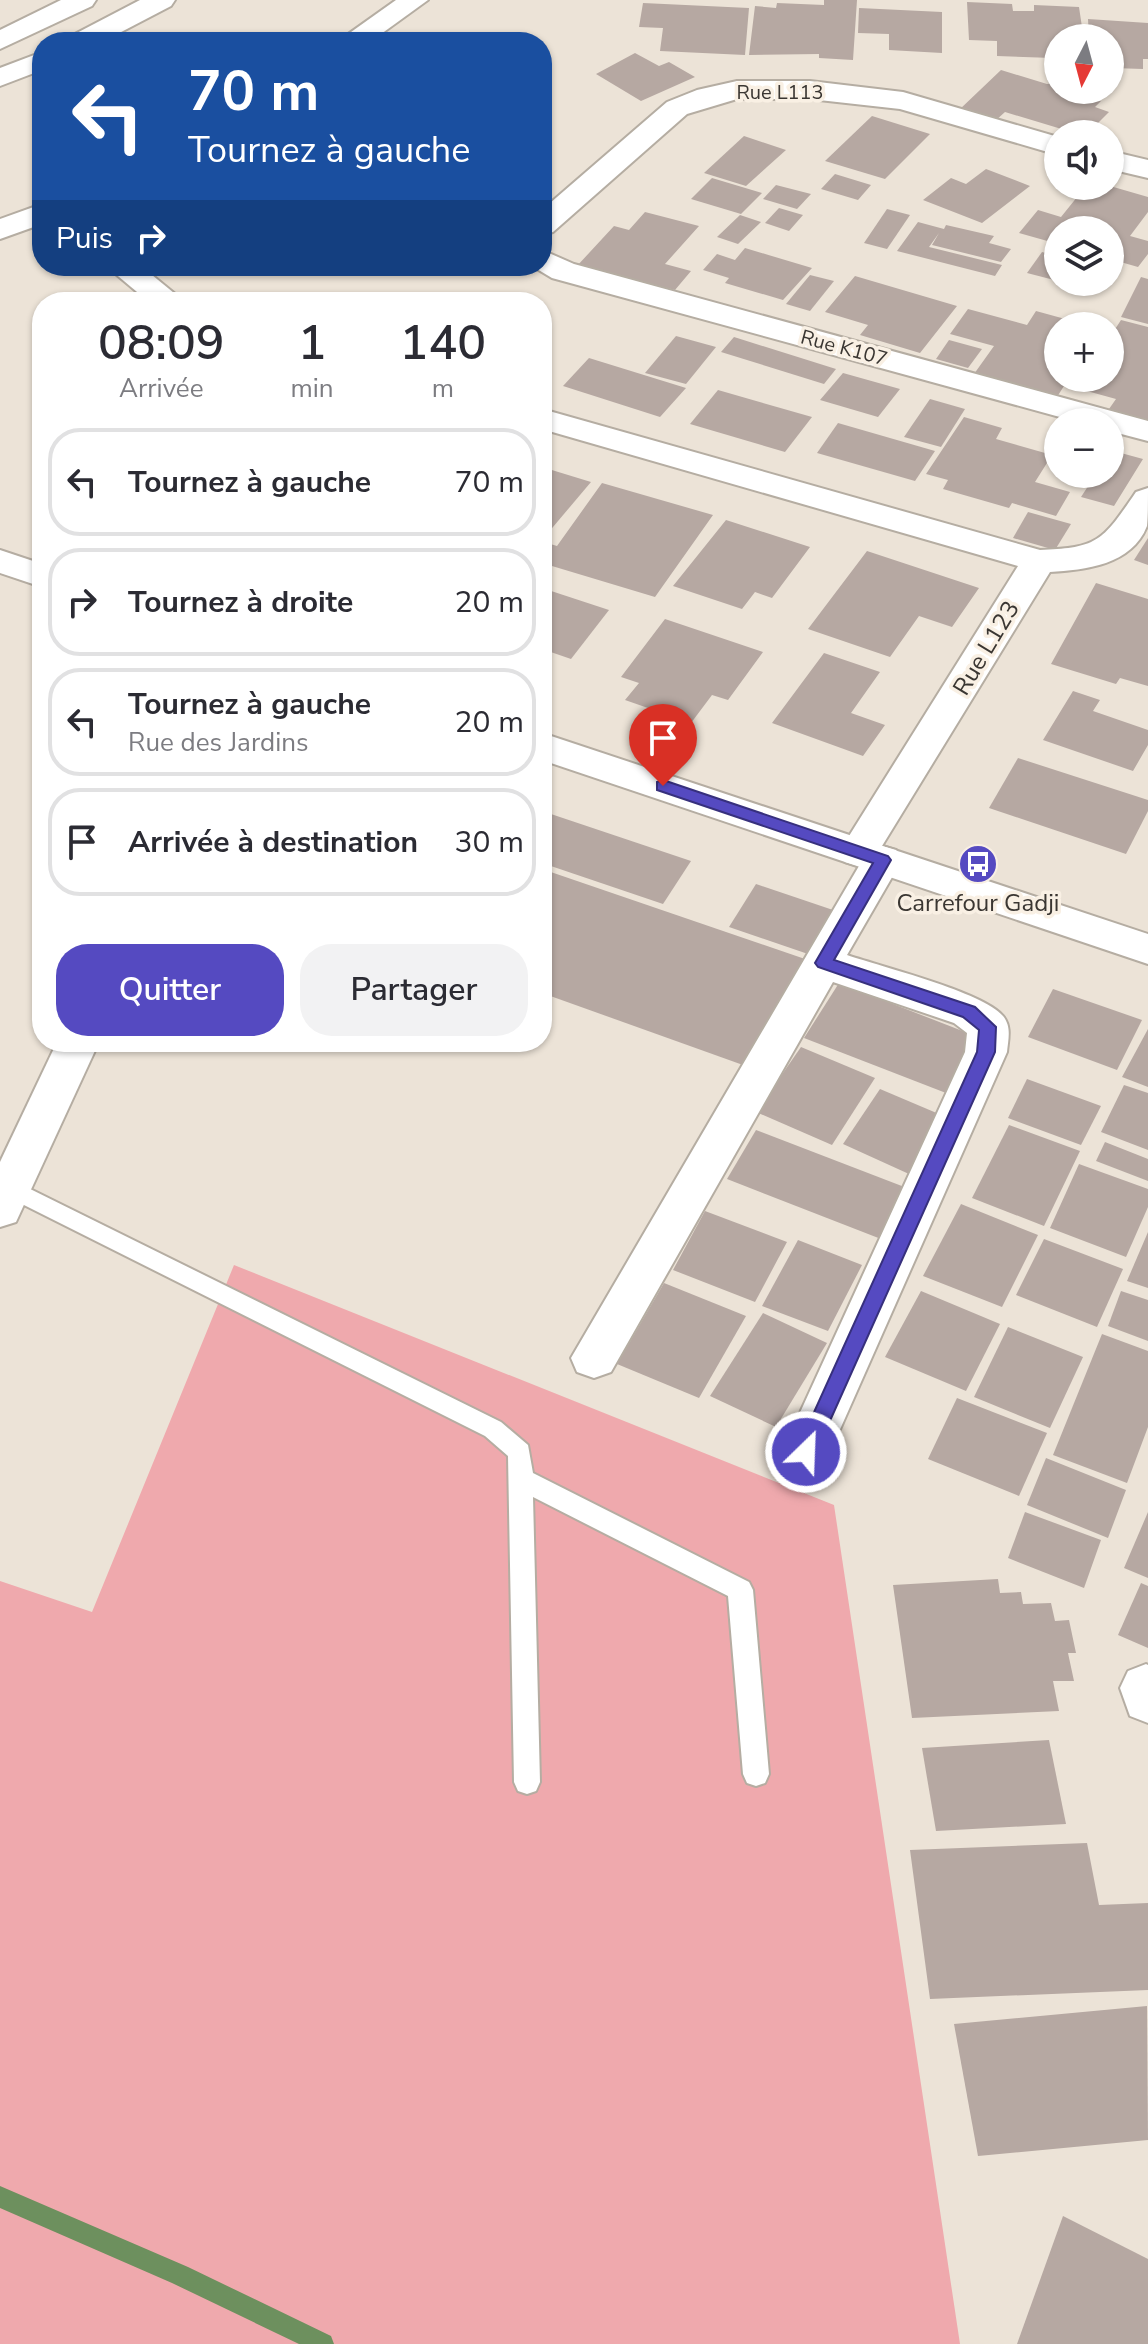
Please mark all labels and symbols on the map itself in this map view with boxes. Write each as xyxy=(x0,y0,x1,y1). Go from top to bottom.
north arrow xyxy=(1044,24,1124,104)
street label: Rue L113 xyxy=(736,79,824,106)
street label: Rue K107 xyxy=(798,323,890,373)
street label: Rue L123 xyxy=(945,595,1027,701)
pin xyxy=(629,704,697,786)
bus stop icon: Carrefour Gadji xyxy=(957,843,999,885)
place label: Carrefour Gadji xyxy=(897,887,1059,919)
position arrow xyxy=(764,1410,848,1494)

